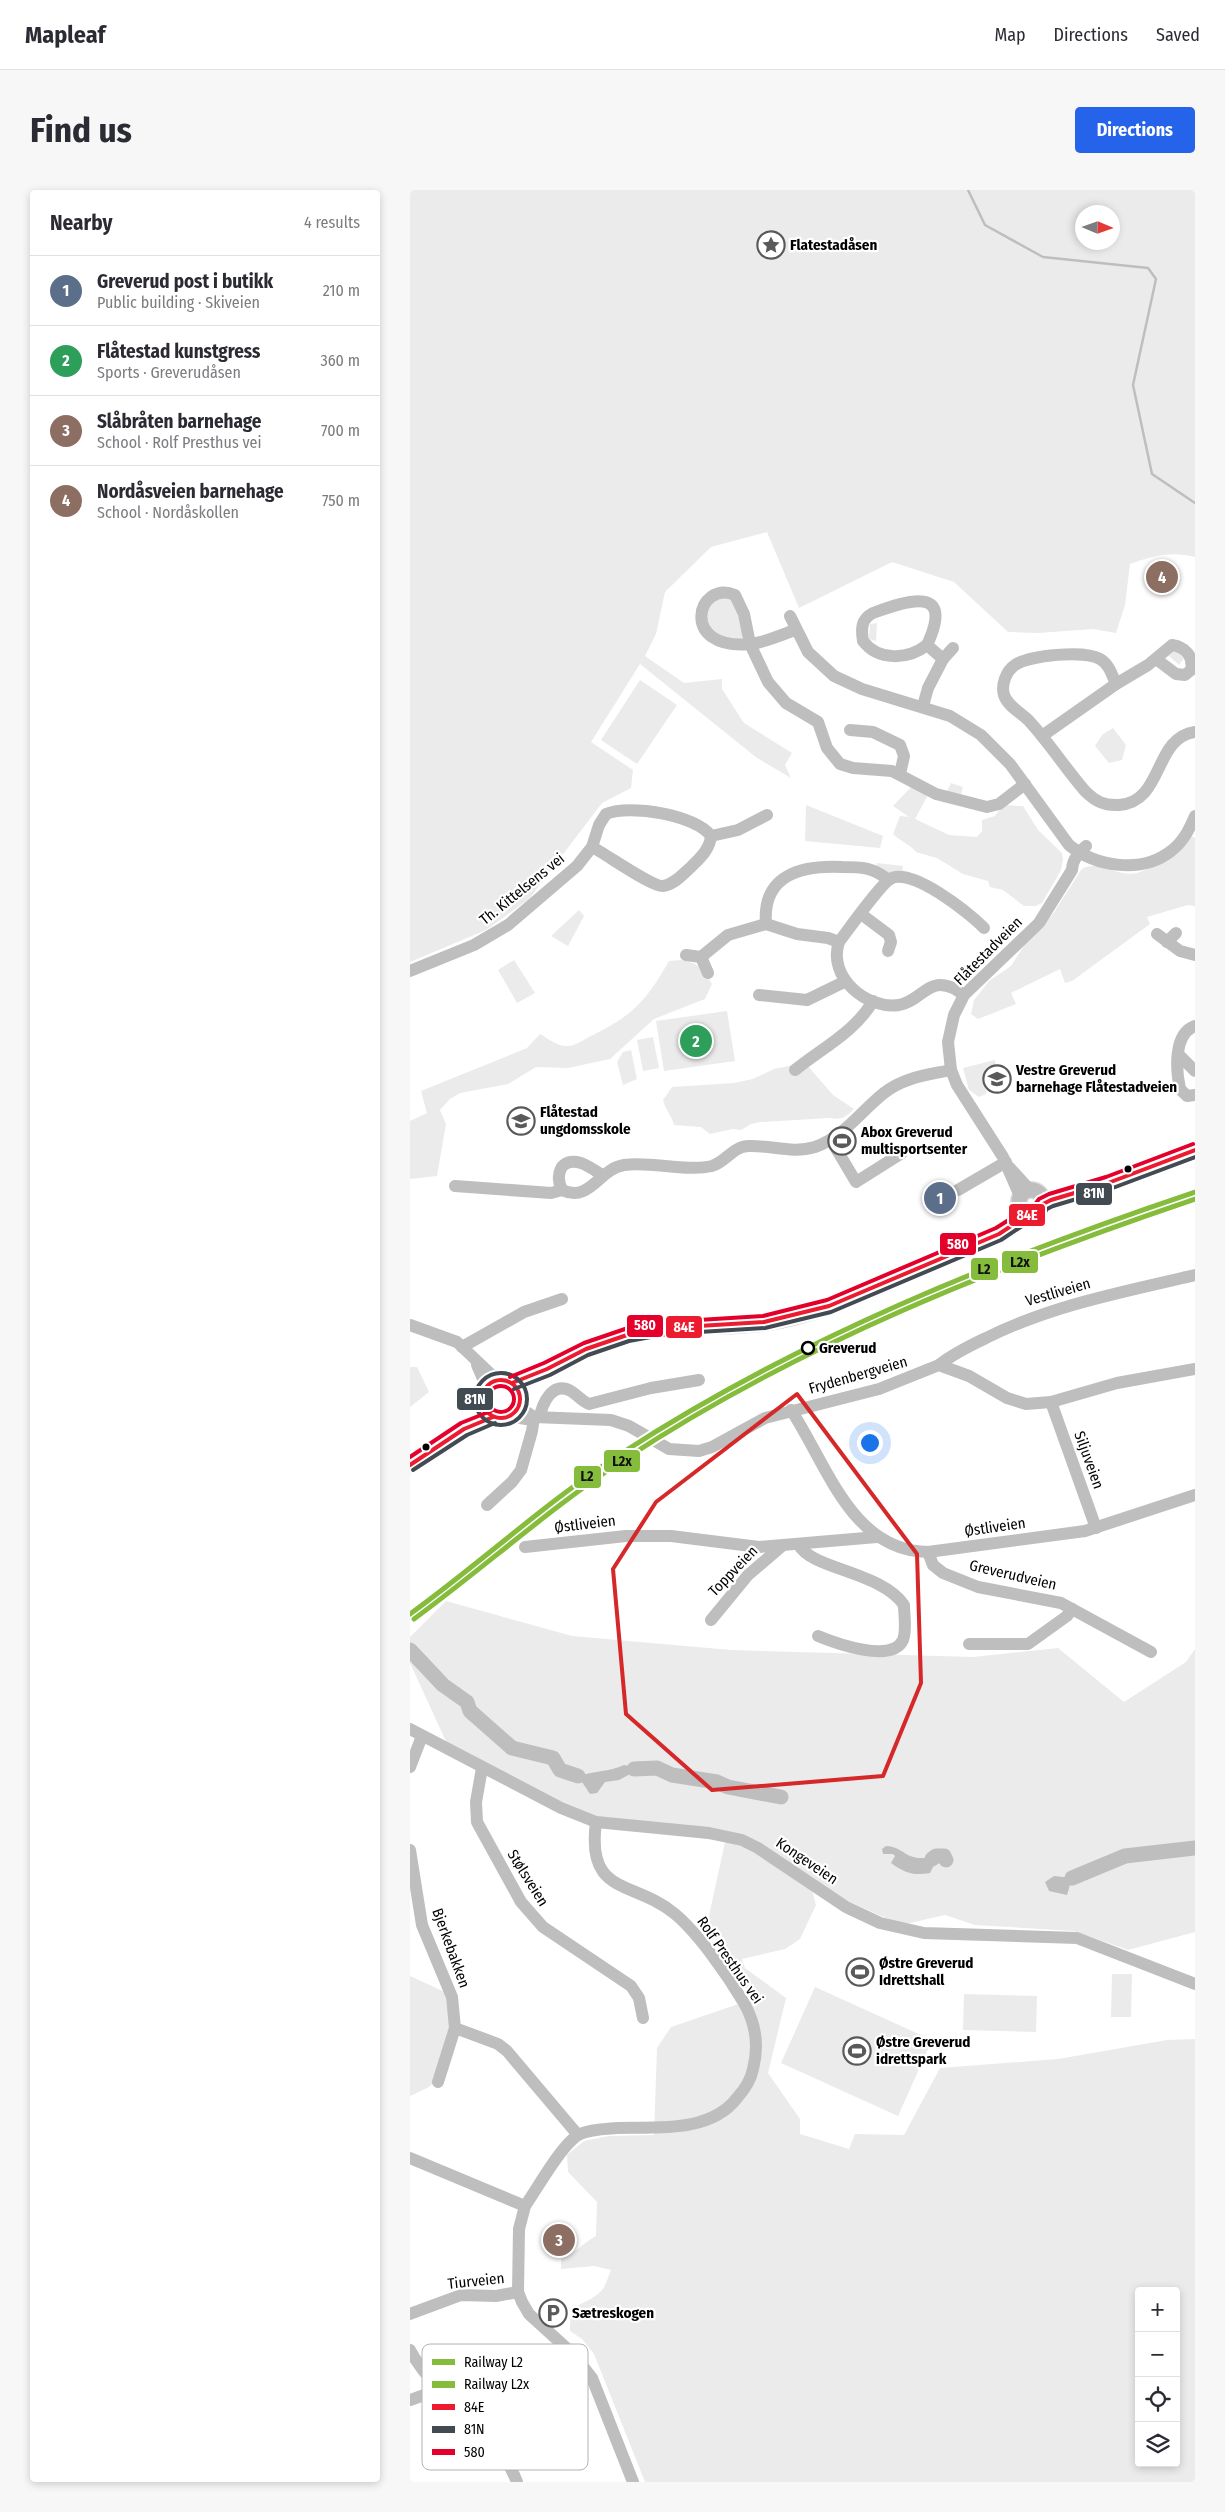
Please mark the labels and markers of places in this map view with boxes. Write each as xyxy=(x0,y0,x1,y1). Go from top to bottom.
place icon: Flatestadåsen xyxy=(756,230,786,260)
place label: Flatestadåsen xyxy=(790,236,877,254)
pin: 4 xyxy=(1146,558,1178,596)
pin: 2 xyxy=(680,1022,712,1060)
place label: Vestre Greverud barnehage Flåtestadveien xyxy=(1015,1061,1177,1096)
school or university icon: Vestre Greverud barnehage Flåtestadveien xyxy=(982,1064,1012,1094)
place label: Flåtestad ungdomsskole xyxy=(540,1103,631,1138)
school or university icon: Flåtestad ungdomsskole xyxy=(506,1106,536,1136)
place label: Abox Greverud multisportsenter xyxy=(860,1123,968,1158)
sports icon: Abox Greverud multisportsenter xyxy=(827,1126,857,1156)
unlabelled marker xyxy=(1123,1164,1133,1174)
pin: 1 xyxy=(924,1179,956,1217)
place label: Greverud xyxy=(819,1339,876,1357)
marker: Greverud xyxy=(801,1341,815,1355)
unlabelled marker xyxy=(421,1442,431,1452)
place label: Østre Greverud Idrettshall xyxy=(879,1954,974,1989)
sports icon: Østre Greverud Idrettshall xyxy=(845,1957,875,1987)
place label: Østre Greverud idrettspark xyxy=(876,2033,971,2068)
sports icon: Østre Greverud idrettspark xyxy=(842,2036,872,2066)
pin: 3 xyxy=(543,2221,575,2259)
parking icon: Sætreskogen xyxy=(538,2298,568,2328)
place label: Sætreskogen xyxy=(572,2304,654,2322)

